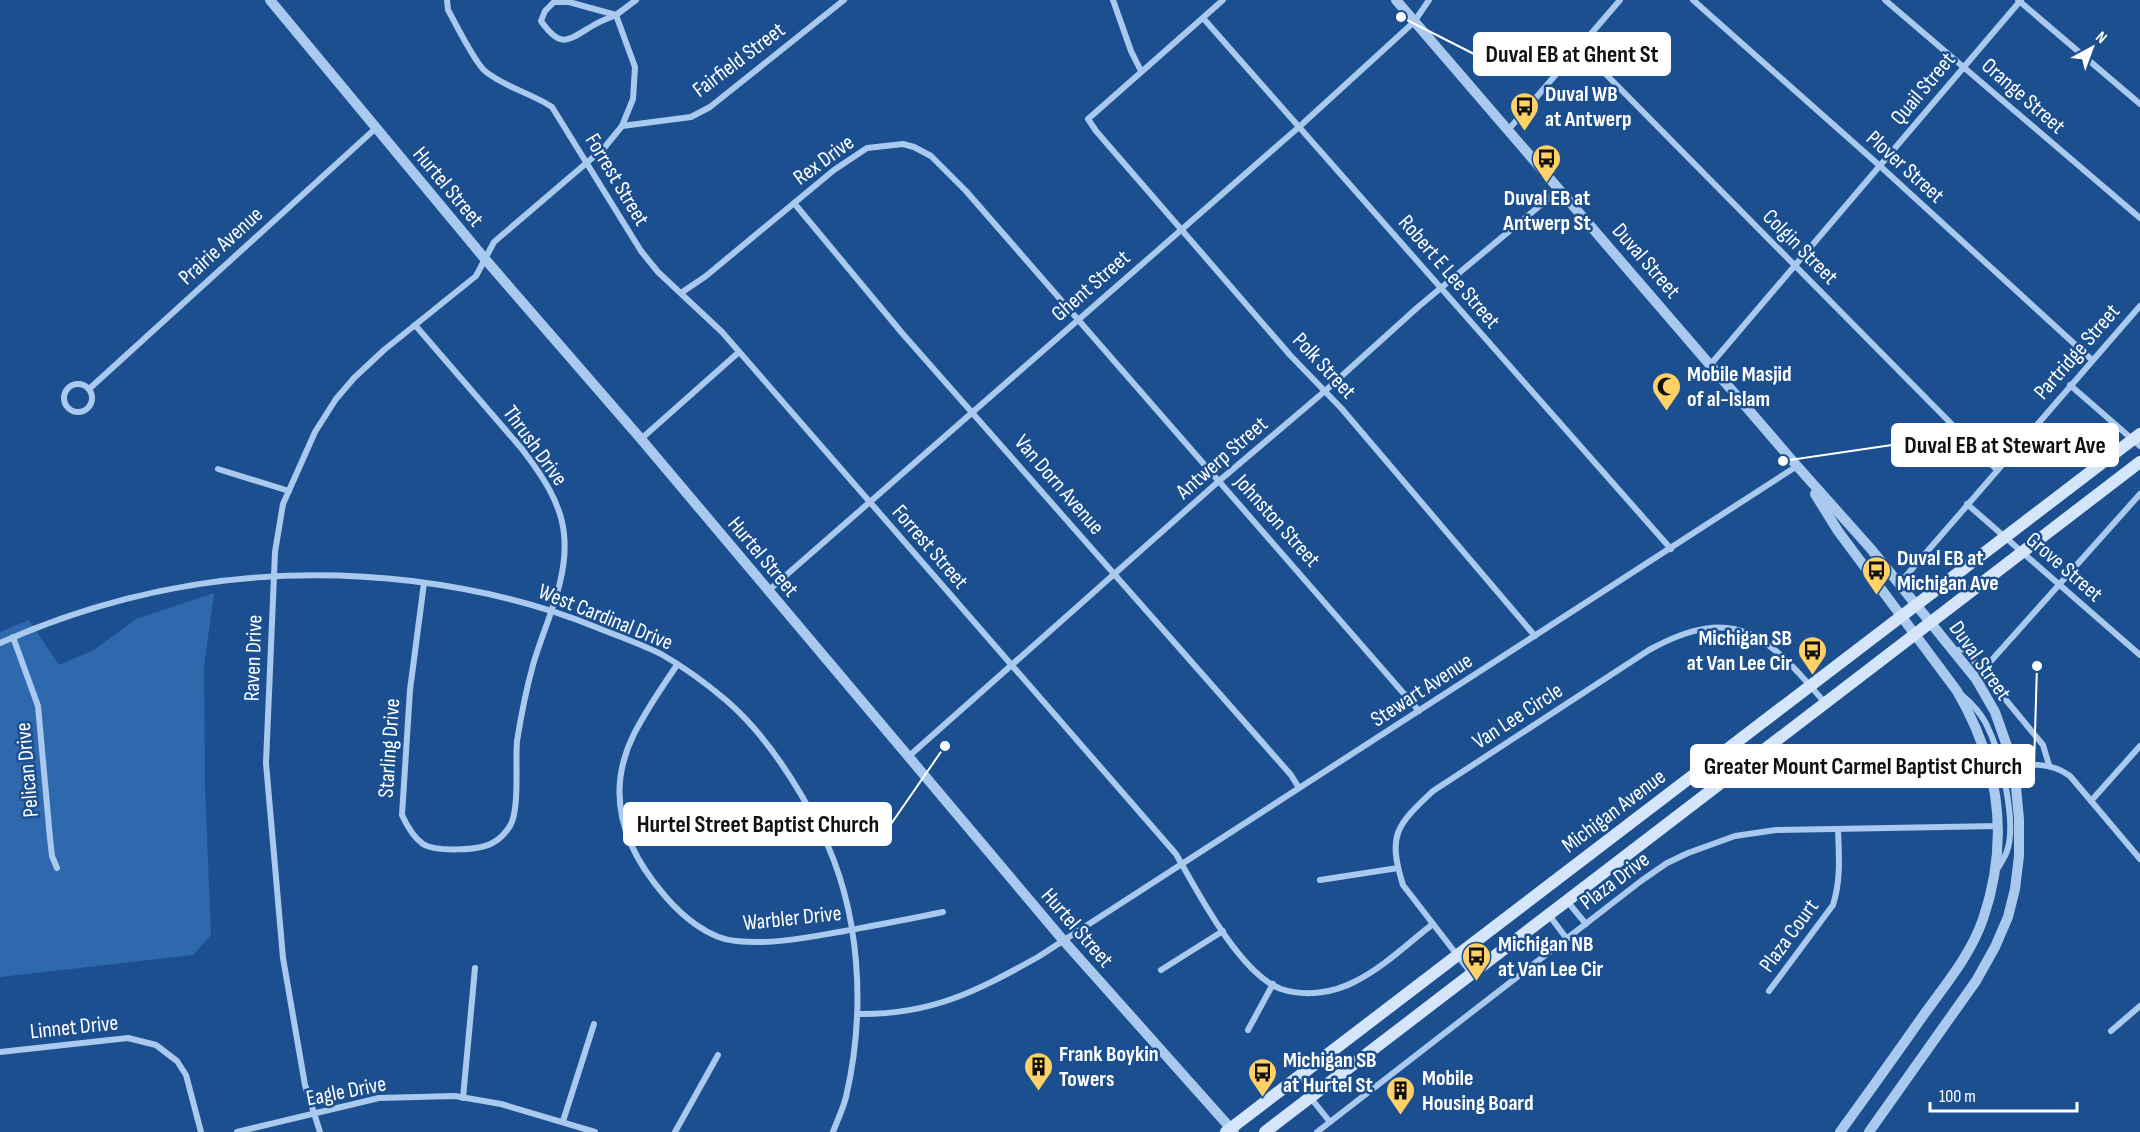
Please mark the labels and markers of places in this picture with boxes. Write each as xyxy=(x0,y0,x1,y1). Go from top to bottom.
callout: Duval EB at Ghent St xyxy=(1474,33,1670,75)
place label: Duval WB at Antwerp xyxy=(1545,81,1632,133)
bus stop icon: Duval WB at Antwerp xyxy=(1508,90,1540,132)
bus stop icon: Duval EB at Antwerp St xyxy=(1531,142,1563,184)
place label: Duval EB at Antwerp St xyxy=(1502,185,1591,237)
place label: Mobile Masjid of al-Islam xyxy=(1687,361,1792,413)
mosque icon: Mobile Masjid of al-Islam xyxy=(1650,370,1682,412)
callout: Duval EB at Stewart Ave xyxy=(1892,424,2118,466)
place label: Duval EB at Michigan Ave xyxy=(1897,545,1999,597)
bus stop icon: Duval EB at Michigan Ave xyxy=(1860,554,1892,596)
place label: Michigan SB at Van Lee Cir xyxy=(1687,625,1792,677)
bus stop icon: Michigan SB at Van Lee Cir xyxy=(1797,634,1829,676)
callout: Greater Mount Carmel Baptist Church xyxy=(1691,745,2034,787)
callout: Hurtel Street Baptist Church xyxy=(624,803,891,845)
place label: Michigan NB at Van Lee Cir xyxy=(1498,931,1603,983)
bus stop icon: Michigan NB at Van Lee Cir xyxy=(1461,940,1493,982)
place label: Frank Boykin Towers xyxy=(1059,1041,1159,1093)
place label: Michigan SB at Hurtel St xyxy=(1283,1047,1377,1099)
building icon: Frank Boykin Towers xyxy=(1022,1050,1054,1092)
bus stop icon: Michigan SB at Hurtel St xyxy=(1246,1056,1278,1098)
place label: Mobile Housing Board xyxy=(1422,1065,1534,1117)
building icon: Mobile Housing Board xyxy=(1385,1074,1417,1116)

